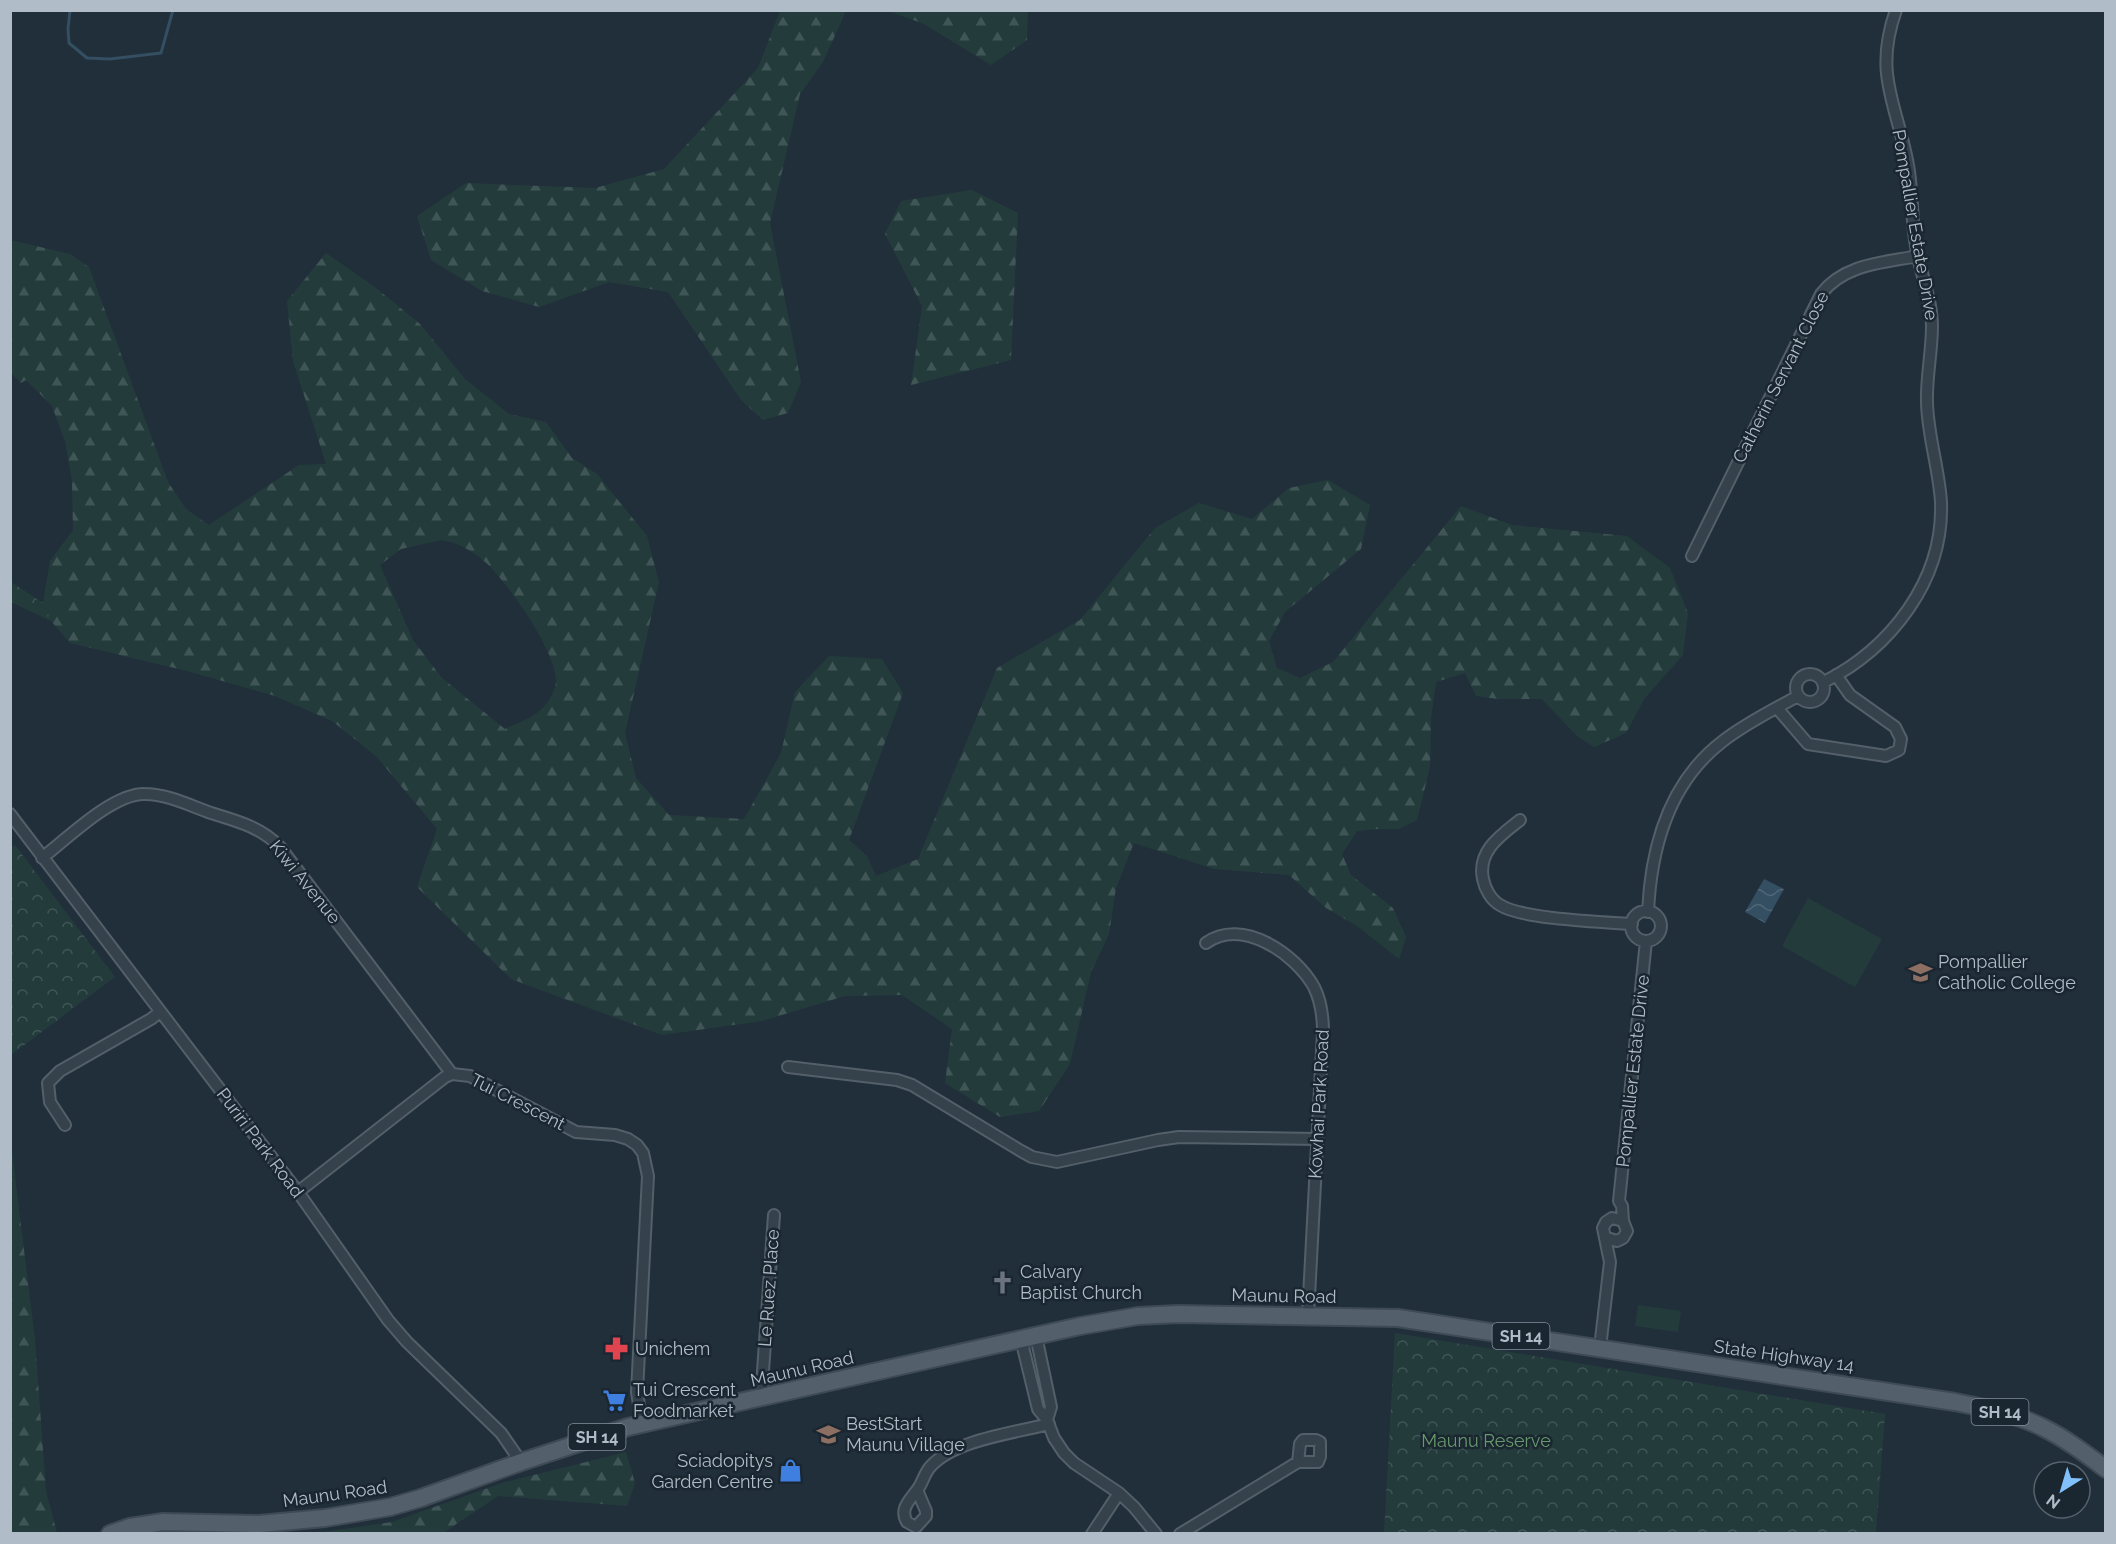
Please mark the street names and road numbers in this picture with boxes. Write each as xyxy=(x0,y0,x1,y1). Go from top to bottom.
street label: Pompallier Estate Drive xyxy=(1888,128,1943,322)
street label: Catherin Servant Close xyxy=(1728,287,1833,466)
street label: Kiwi Avenue xyxy=(265,836,346,928)
street label: Pompallier Estate Drive xyxy=(1612,973,1653,1168)
street label: Kowhai Park Road xyxy=(1304,1029,1333,1179)
street label: Tui Crescent xyxy=(468,1069,569,1134)
street label: Puriri Park Road xyxy=(212,1084,308,1202)
street label: Le Ruez Place xyxy=(754,1228,783,1348)
street label: Maunu Road xyxy=(1231,1284,1337,1307)
road number: SH 14 xyxy=(1492,1323,1550,1349)
street label: State Highway 14 xyxy=(1713,1335,1856,1376)
street label: Maunu Road xyxy=(748,1346,855,1391)
road number: SH 14 xyxy=(1972,1399,2028,1425)
road number: SH 14 xyxy=(568,1424,626,1450)
street label: Maunu Road xyxy=(281,1476,388,1511)

